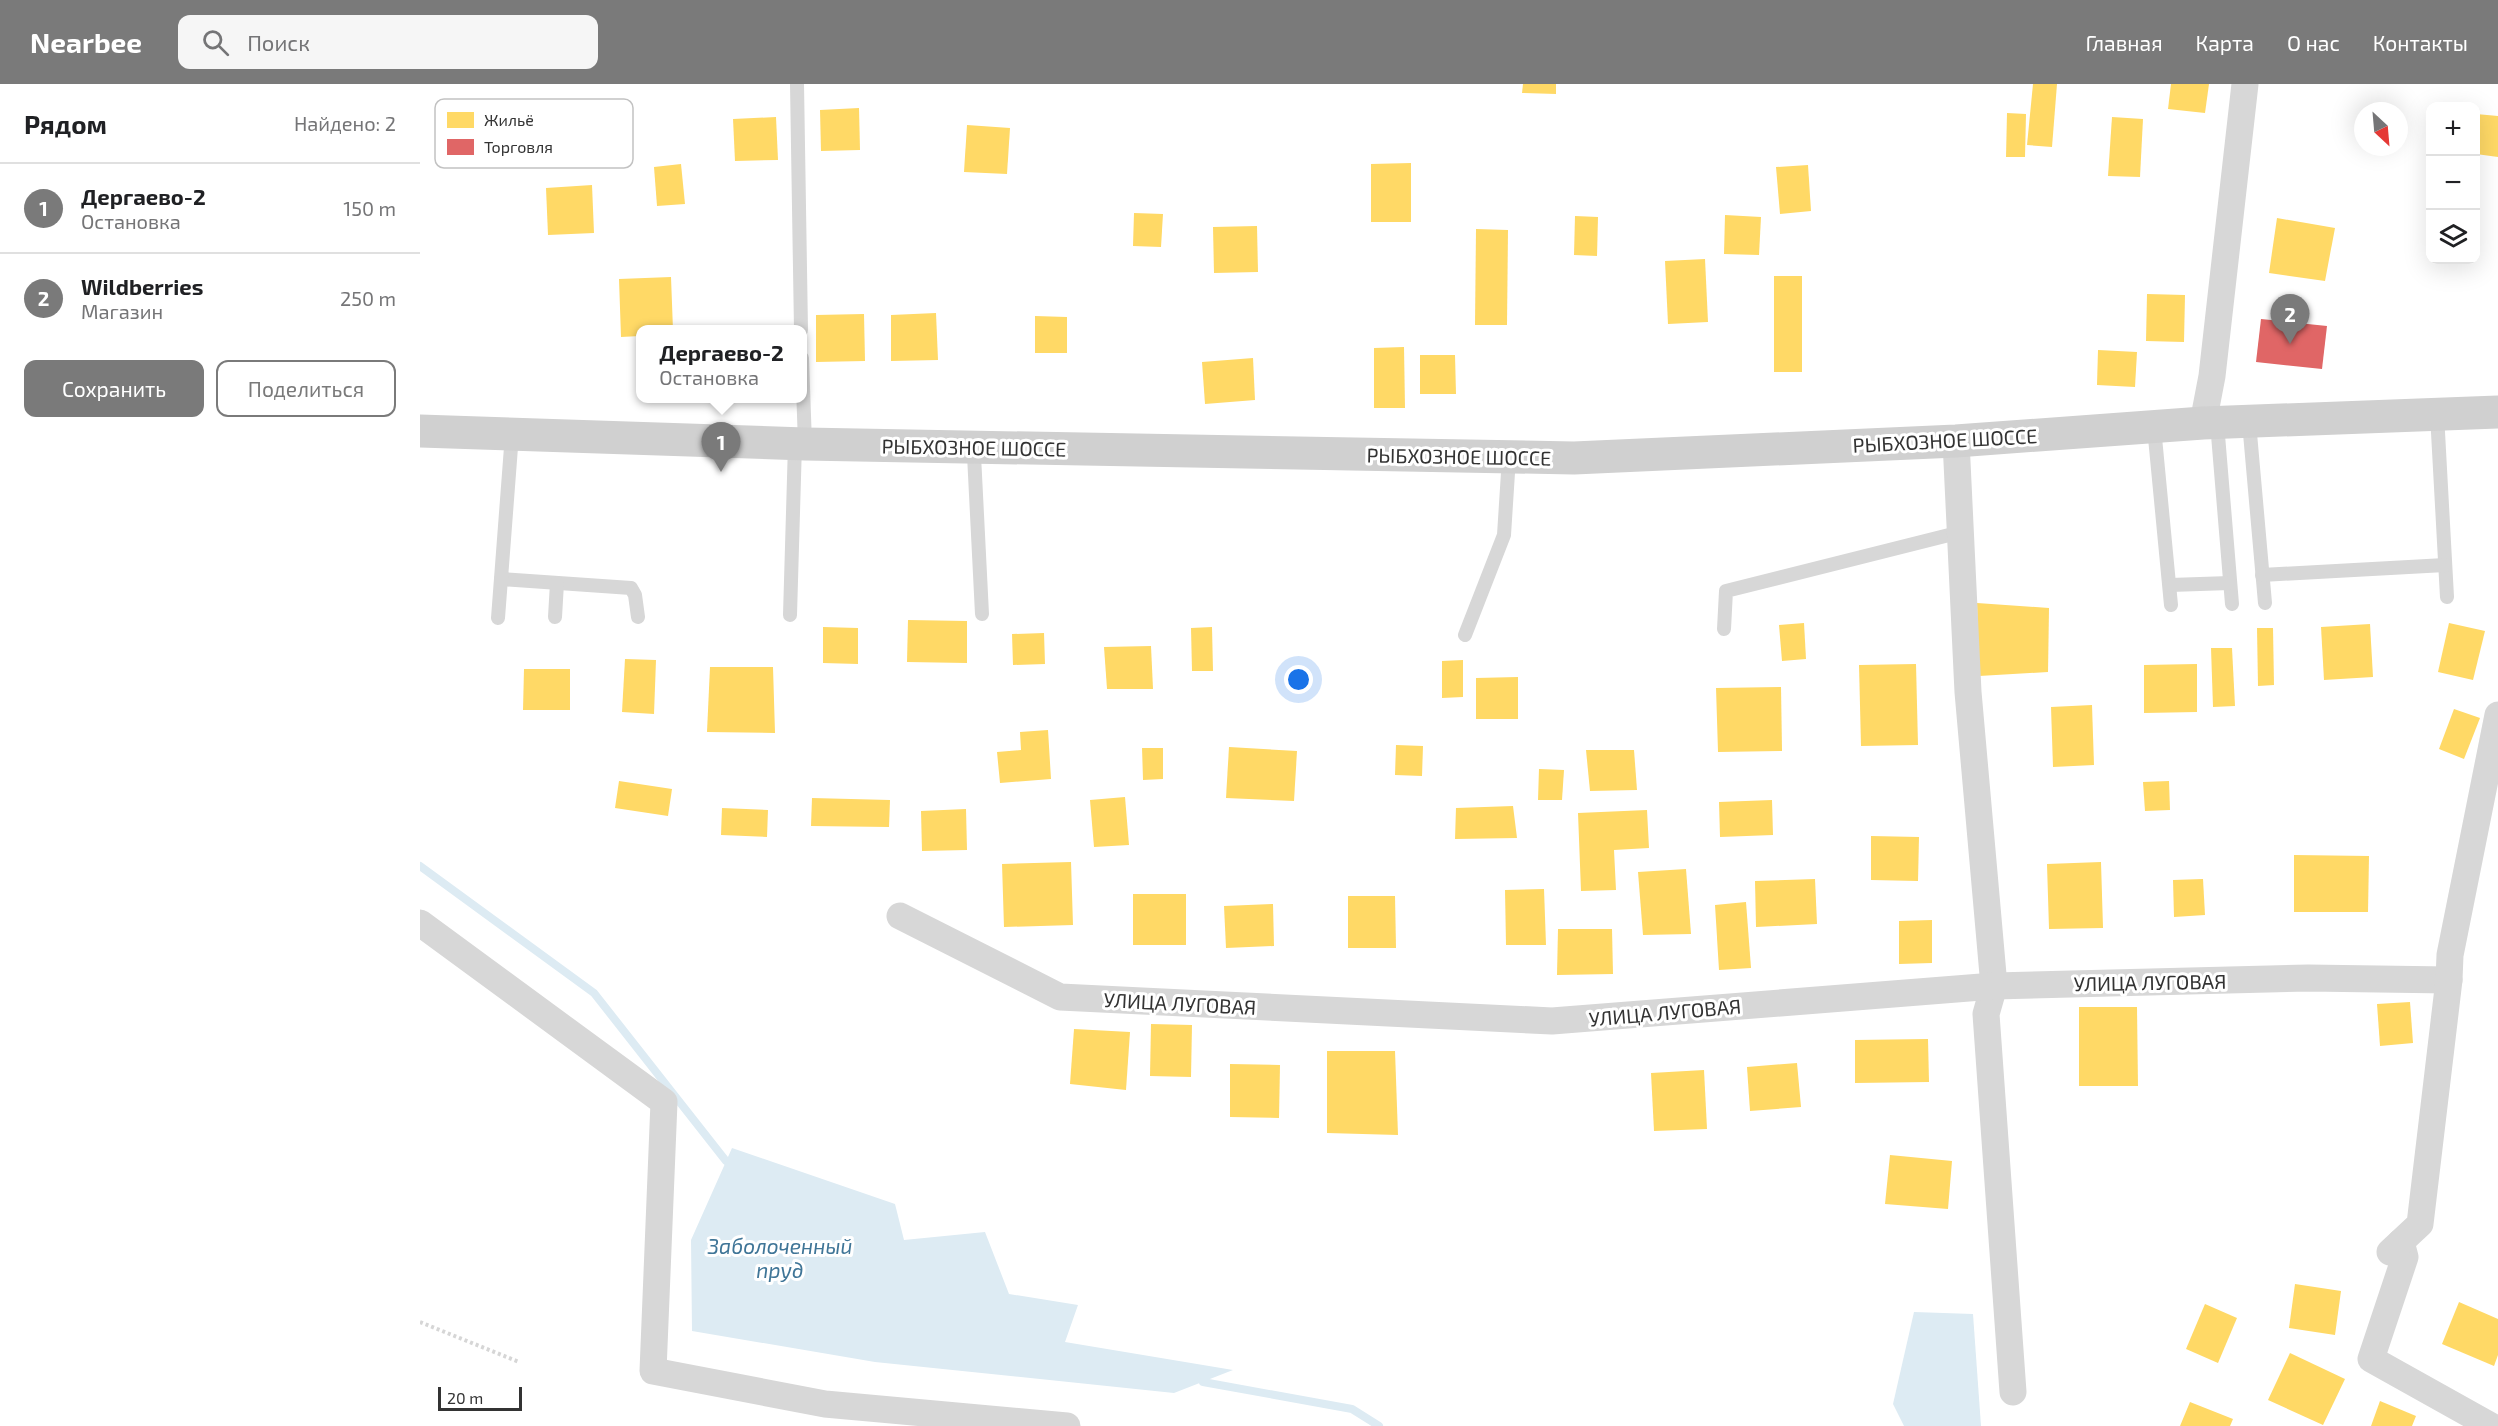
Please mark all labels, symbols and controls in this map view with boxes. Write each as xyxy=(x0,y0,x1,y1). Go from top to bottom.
search box xyxy=(178,15,598,69)
text: Nearbee xyxy=(30,25,142,59)
icon: search xyxy=(199,26,232,59)
text: Поиск xyxy=(247,29,310,55)
text: Главная xyxy=(2086,30,2163,55)
text: Карта xyxy=(2196,30,2254,55)
text: О нас xyxy=(2287,30,2340,55)
text: Контакты xyxy=(2373,30,2468,55)
legend xyxy=(435,99,633,168)
north arrow xyxy=(2354,102,2408,156)
map controls xyxy=(2426,102,2480,264)
button: + xyxy=(2426,102,2480,156)
text: Рядом xyxy=(24,108,107,139)
text: Жильё xyxy=(484,110,534,129)
text: Найдено: 2 xyxy=(294,111,396,135)
text: Торговля xyxy=(484,137,553,156)
button: − xyxy=(2426,156,2480,210)
text: Дергаево-2 xyxy=(81,183,206,209)
text: 1 xyxy=(39,196,48,220)
text: 150 m xyxy=(343,196,396,220)
text: Остановка xyxy=(81,209,181,233)
button: layers xyxy=(2426,210,2480,264)
text: Wildberries xyxy=(81,273,203,299)
text: 2 xyxy=(38,286,49,310)
text: 250 m xyxy=(340,286,396,310)
pin: 2 xyxy=(2270,294,2310,344)
text: Магазин xyxy=(81,299,163,323)
popup xyxy=(636,325,807,403)
text: Дергаево-2 xyxy=(659,339,784,365)
button: Сохранить xyxy=(24,360,204,417)
button: Поделиться xyxy=(216,360,396,417)
text: Остановка xyxy=(659,365,759,389)
pin: 1 xyxy=(702,422,740,472)
street label: РЫБХОЗНОЕ ШОССЕ xyxy=(1852,423,2038,457)
street label: РЫБХОЗНОЕ ШОССЕ xyxy=(881,433,1067,461)
street label: РЫБХОЗНОЕ ШОССЕ xyxy=(1366,442,1552,470)
your location xyxy=(1284,665,1313,694)
street label: УЛИЦА ЛУГОВАЯ xyxy=(2073,969,2227,995)
street label: УЛИЦА ЛУГОВАЯ xyxy=(1103,987,1257,1019)
street label: УЛИЦА ЛУГОВАЯ xyxy=(1588,993,1742,1031)
water label: Заболоченный пруд xyxy=(707,1233,852,1282)
scale bar xyxy=(438,1384,522,1412)
text: 20 m xyxy=(447,1388,483,1407)

